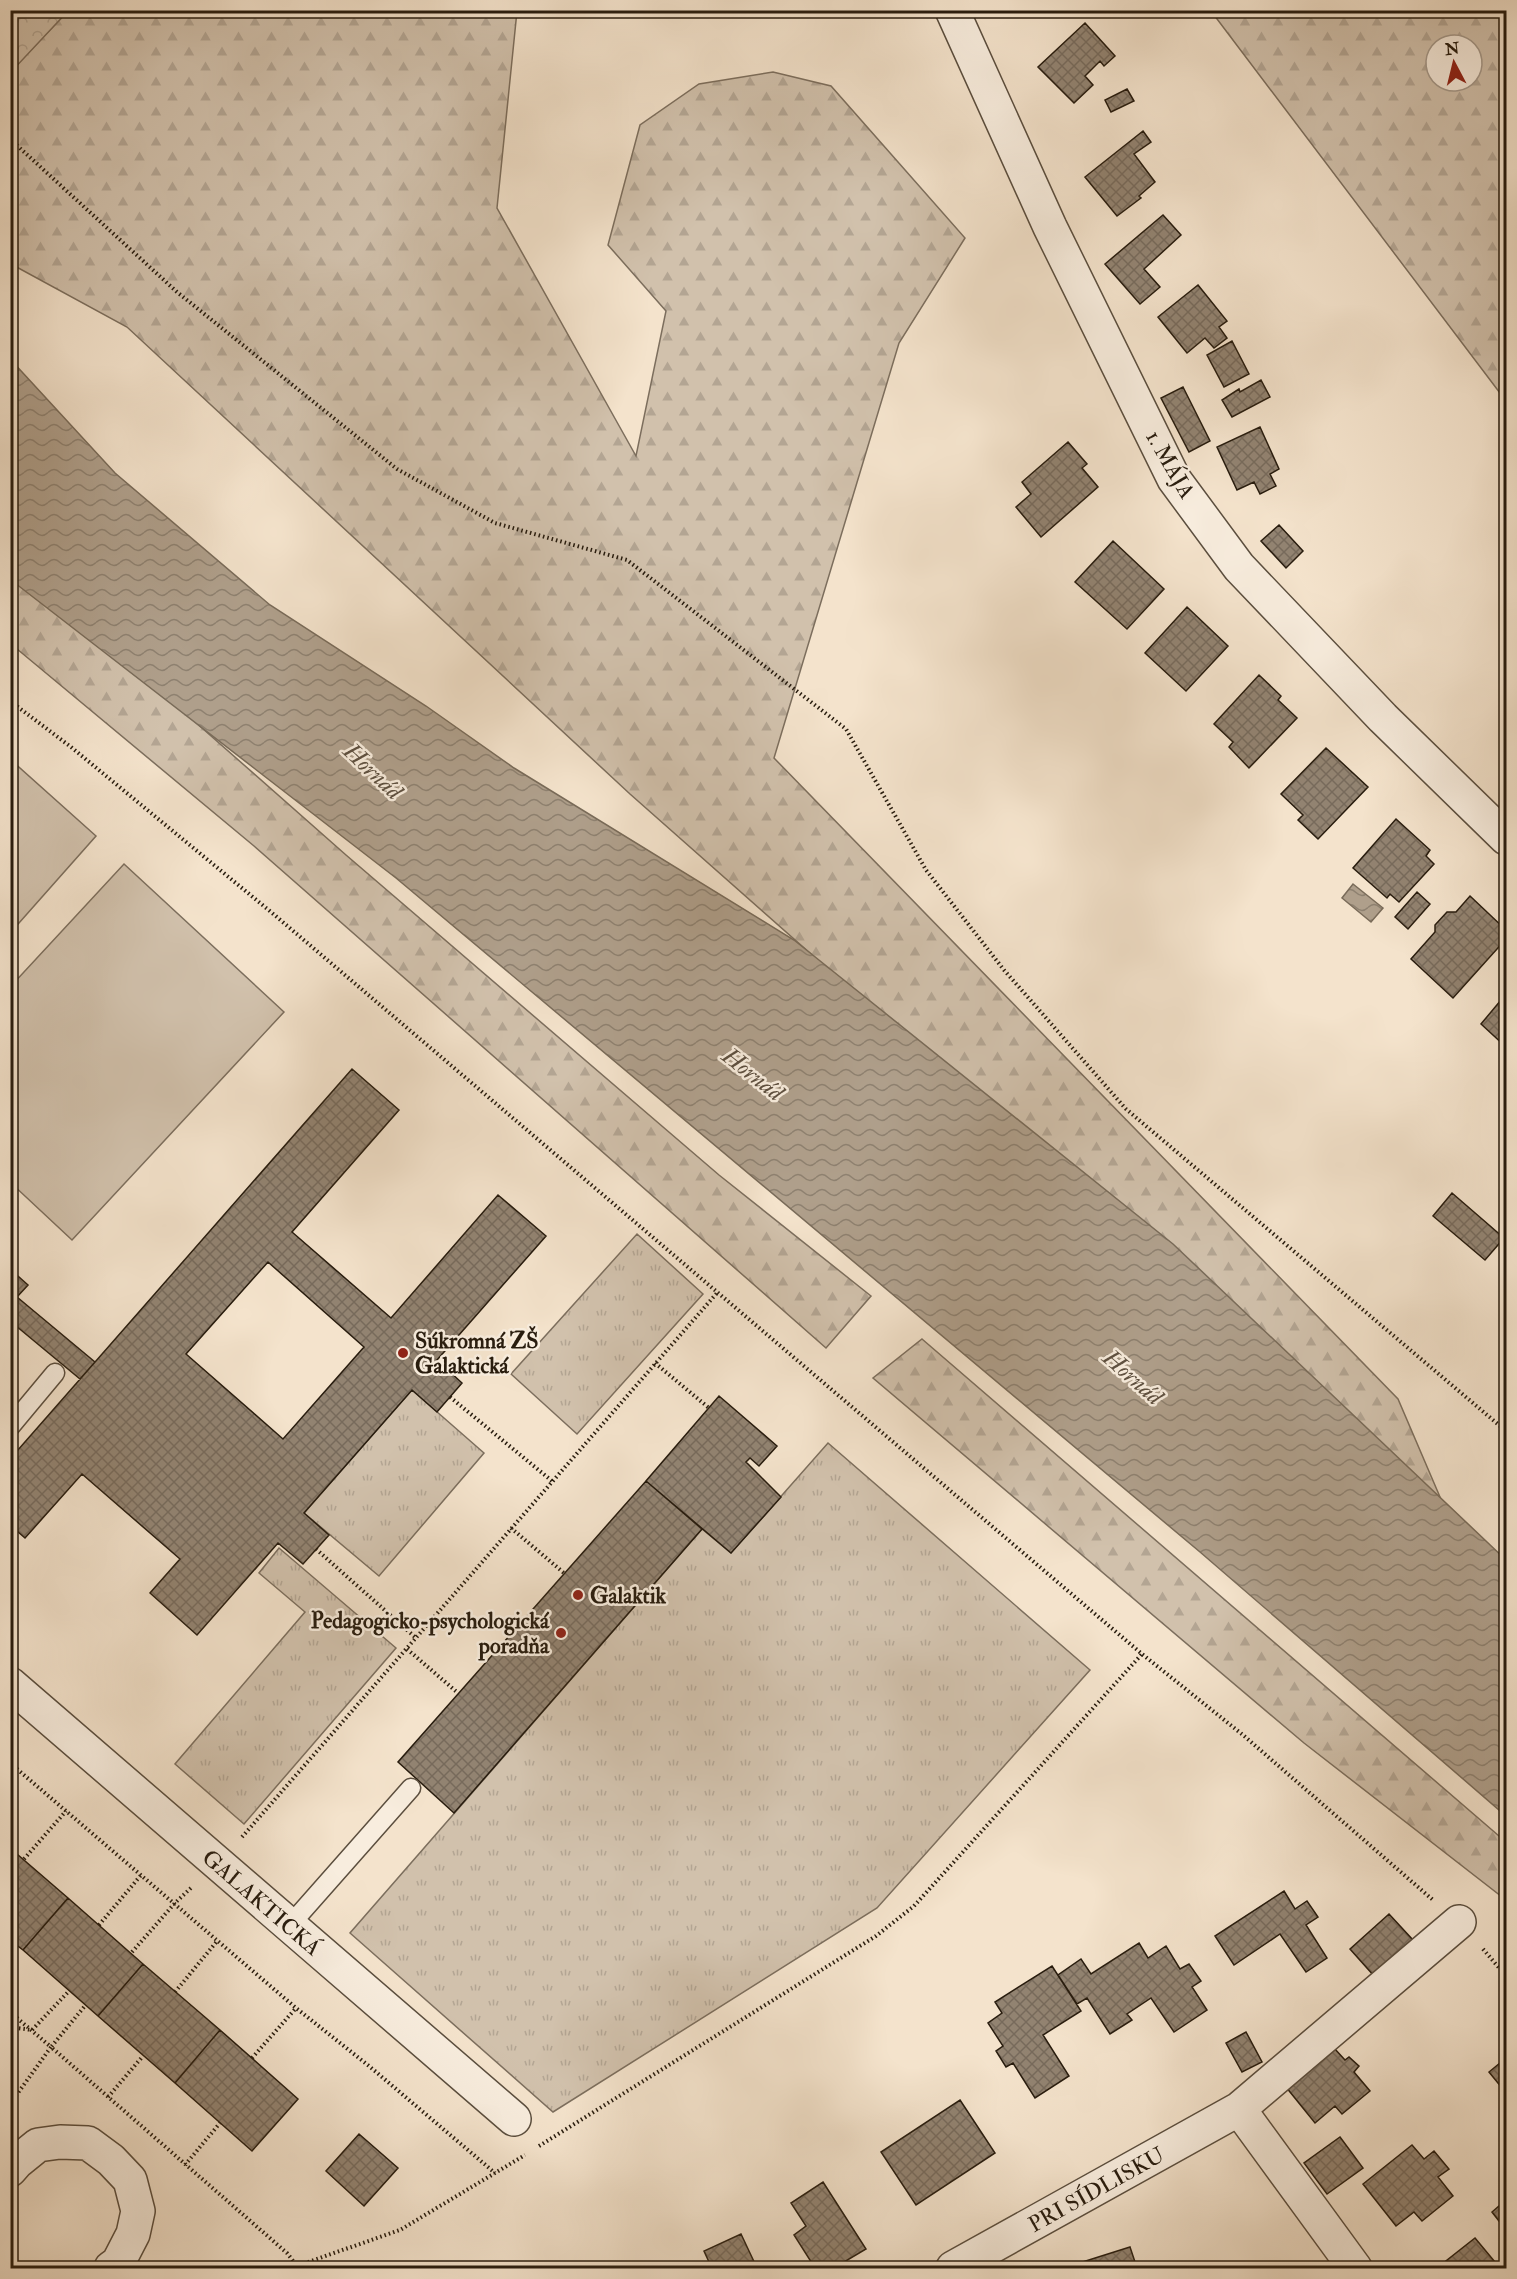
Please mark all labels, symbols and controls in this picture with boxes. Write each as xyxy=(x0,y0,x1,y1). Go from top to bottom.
north arrow xyxy=(1424,33,1484,93)
text: N xyxy=(1443,38,1461,60)
street label: 1. MÁJA xyxy=(1139,425,1201,504)
water label: Hornád xyxy=(336,735,410,808)
water label: Hornád xyxy=(715,1040,791,1109)
place label: Súkromná ZŠ Galaktická xyxy=(415,1325,539,1380)
water label: Hornád xyxy=(1095,1342,1171,1413)
marker: Súkromná ZŠ Galaktická xyxy=(396,1346,410,1360)
place label: Galaktik xyxy=(590,1582,667,1610)
marker: Galaktik xyxy=(571,1588,585,1602)
place label: Pedagogicko-psychologická poradňa xyxy=(311,1607,550,1661)
marker: Pedagogicko-psychologická poradňa xyxy=(554,1626,568,1640)
street label: GALAKTICKÁ xyxy=(196,1844,327,1962)
street label: PRI SÍDLISKU xyxy=(1023,2141,1170,2239)

